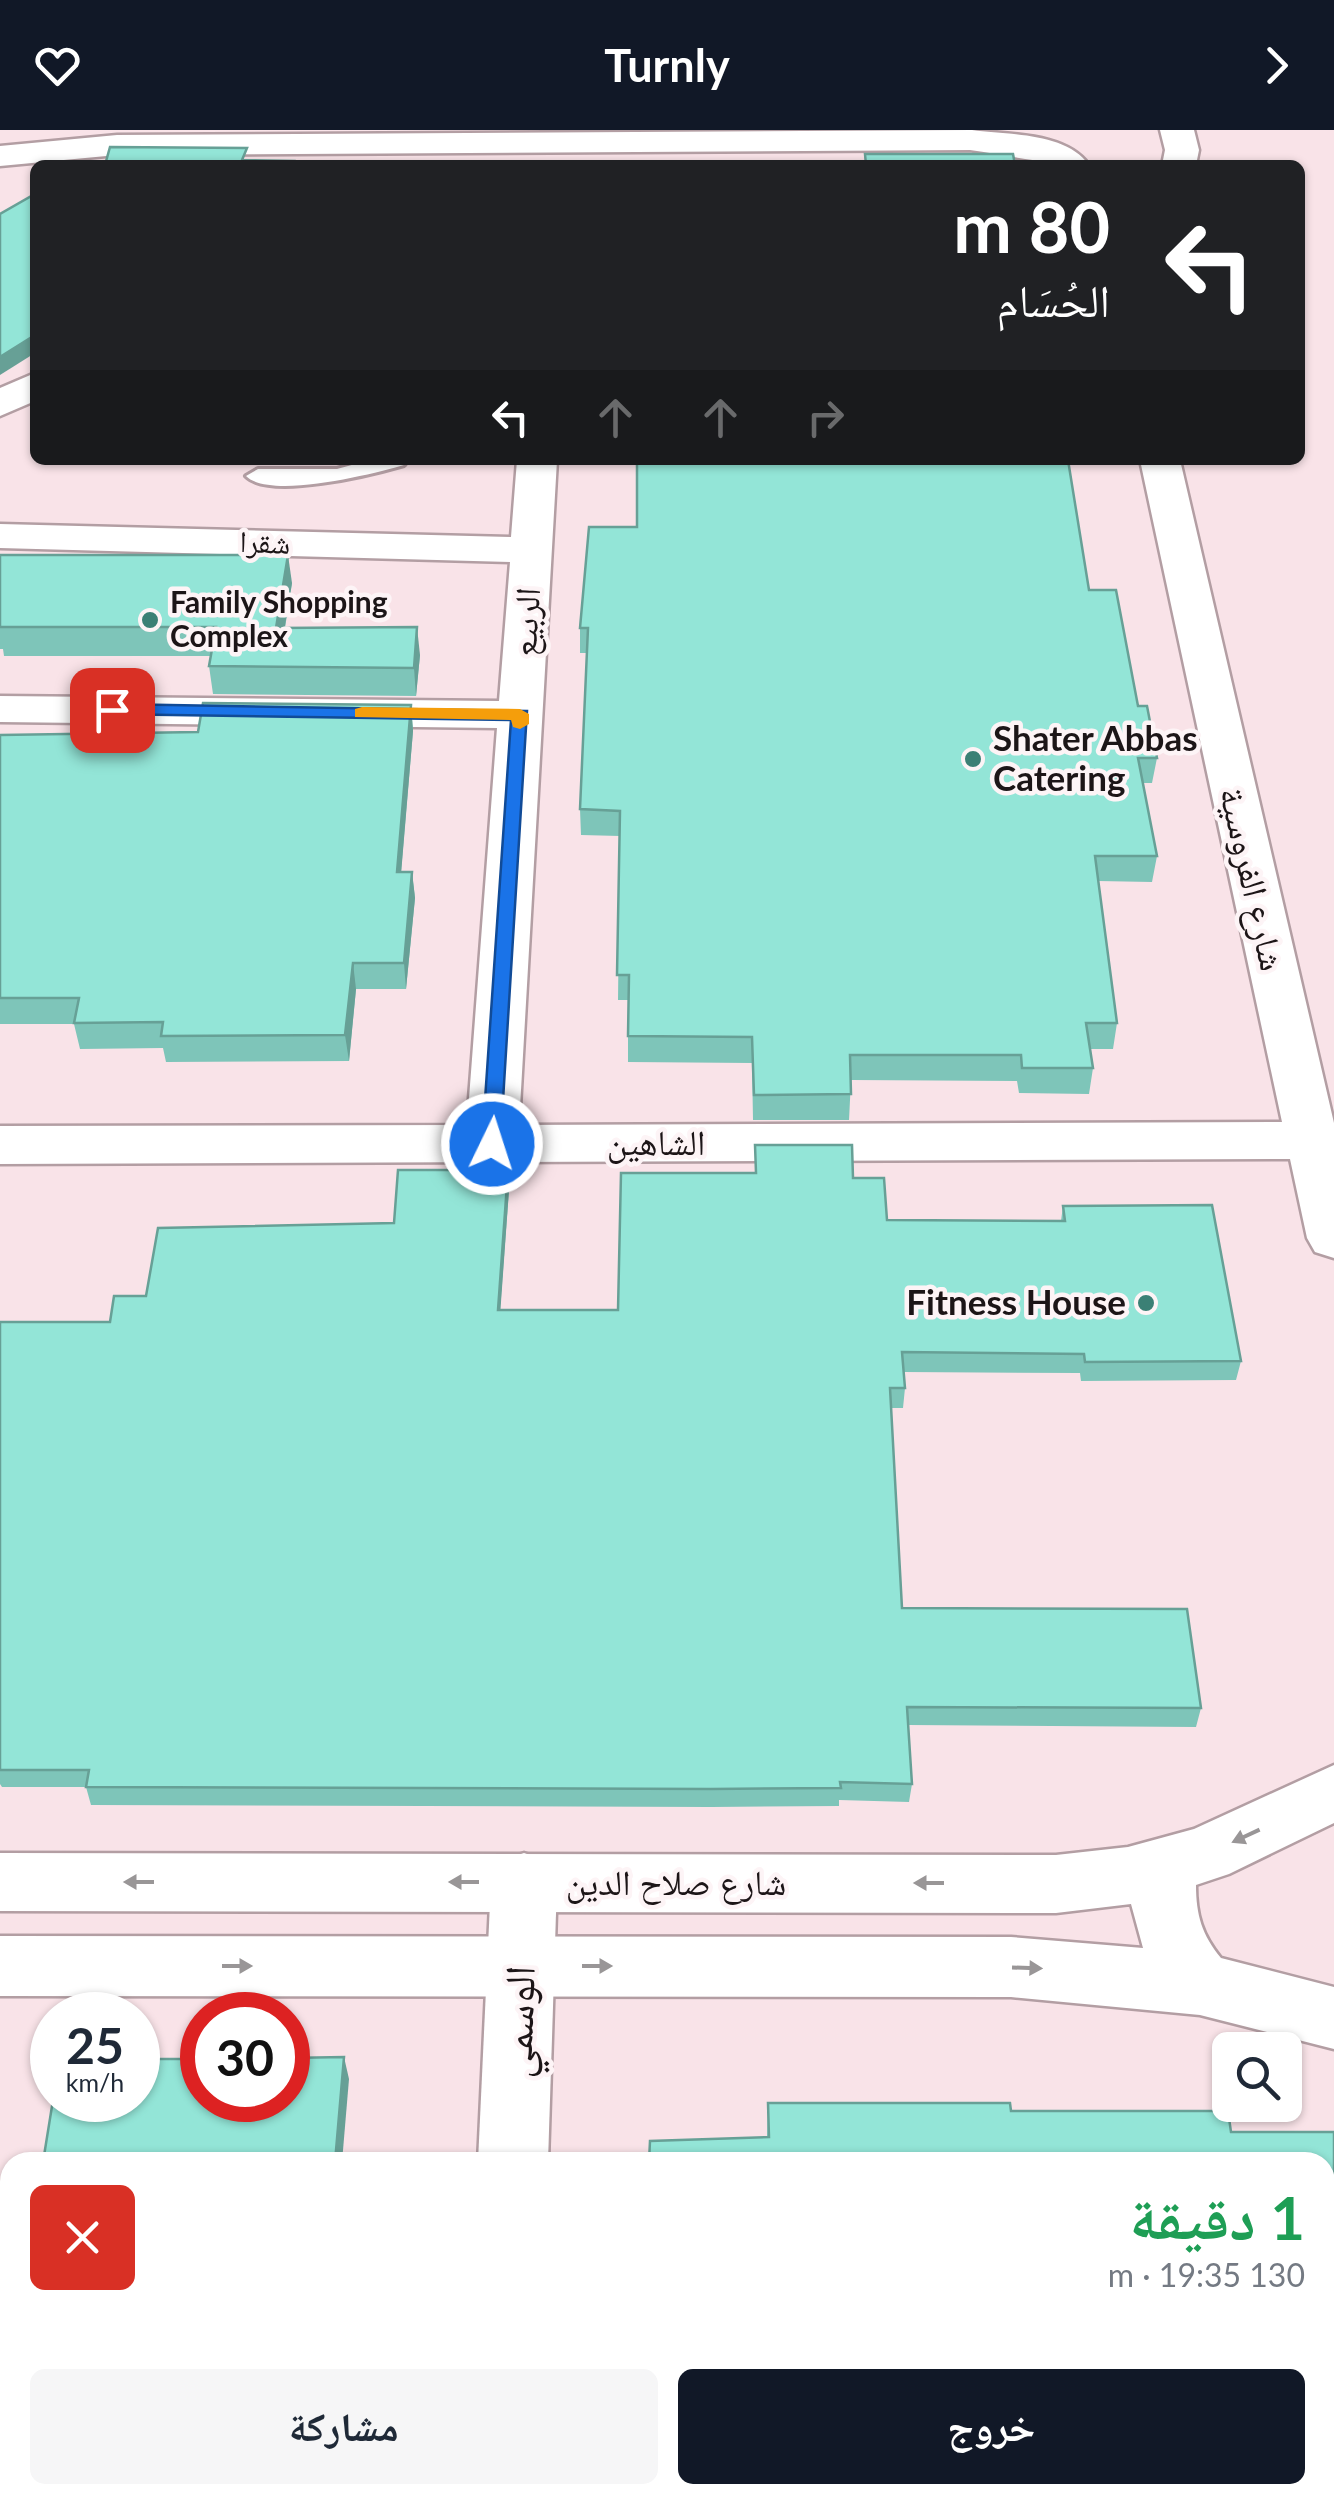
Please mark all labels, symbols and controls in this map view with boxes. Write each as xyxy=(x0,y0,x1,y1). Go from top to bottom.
icon: heart xyxy=(30,38,85,93)
text: Turnly xyxy=(604,38,730,92)
icon: forward xyxy=(1249,38,1304,93)
text: 80 m xyxy=(953,184,1110,268)
icon: left xyxy=(1145,200,1275,330)
text: الحُسَام xyxy=(997,273,1110,327)
icon: left xyxy=(483,390,538,445)
icon: ahead xyxy=(588,390,643,445)
icon: ahead xyxy=(693,390,748,445)
icon: right xyxy=(798,390,853,445)
street label: شقرا xyxy=(239,522,291,560)
place label: Family Shopping Complex xyxy=(170,583,388,653)
street label: الربيع xyxy=(501,586,550,658)
marker: Family Shopping Complex xyxy=(139,609,161,631)
pin xyxy=(70,668,155,753)
icon: arrive xyxy=(85,683,140,738)
place label: Shater Abbas Catering xyxy=(993,716,1198,798)
marker: Shater Abbas Catering xyxy=(962,748,984,770)
street label: شارع الفروسية xyxy=(1210,783,1295,975)
position arrow xyxy=(440,1092,544,1196)
street label: الشاهين xyxy=(607,1120,705,1164)
place label: Fitness House xyxy=(906,1280,1126,1322)
marker: Fitness House xyxy=(1135,1292,1157,1314)
one-way arrow xyxy=(1231,1827,1260,1844)
street label: شارع صلاح الدين xyxy=(566,1860,786,1905)
one-way arrow xyxy=(122,1874,154,1890)
one-way arrow xyxy=(447,1874,479,1890)
one-way arrow xyxy=(912,1875,944,1891)
one-way arrow xyxy=(222,1958,254,1974)
one-way arrow xyxy=(582,1958,614,1974)
one-way arrow xyxy=(1012,1960,1044,1976)
street label: الوسمي xyxy=(490,1965,554,2079)
speed limit sign: 30 xyxy=(180,1992,310,2122)
text: 25 xyxy=(66,2015,124,2075)
map controls xyxy=(1212,2032,1302,2122)
button: search xyxy=(1212,2032,1302,2122)
text: km/h xyxy=(66,2067,124,2097)
text: 1 دقيقة xyxy=(1130,2181,1305,2253)
button: close xyxy=(30,2185,135,2290)
text: 130 m · 19:35 xyxy=(1108,2255,1305,2294)
button: مشاركة xyxy=(30,2369,658,2484)
button: خروج xyxy=(678,2369,1305,2484)

